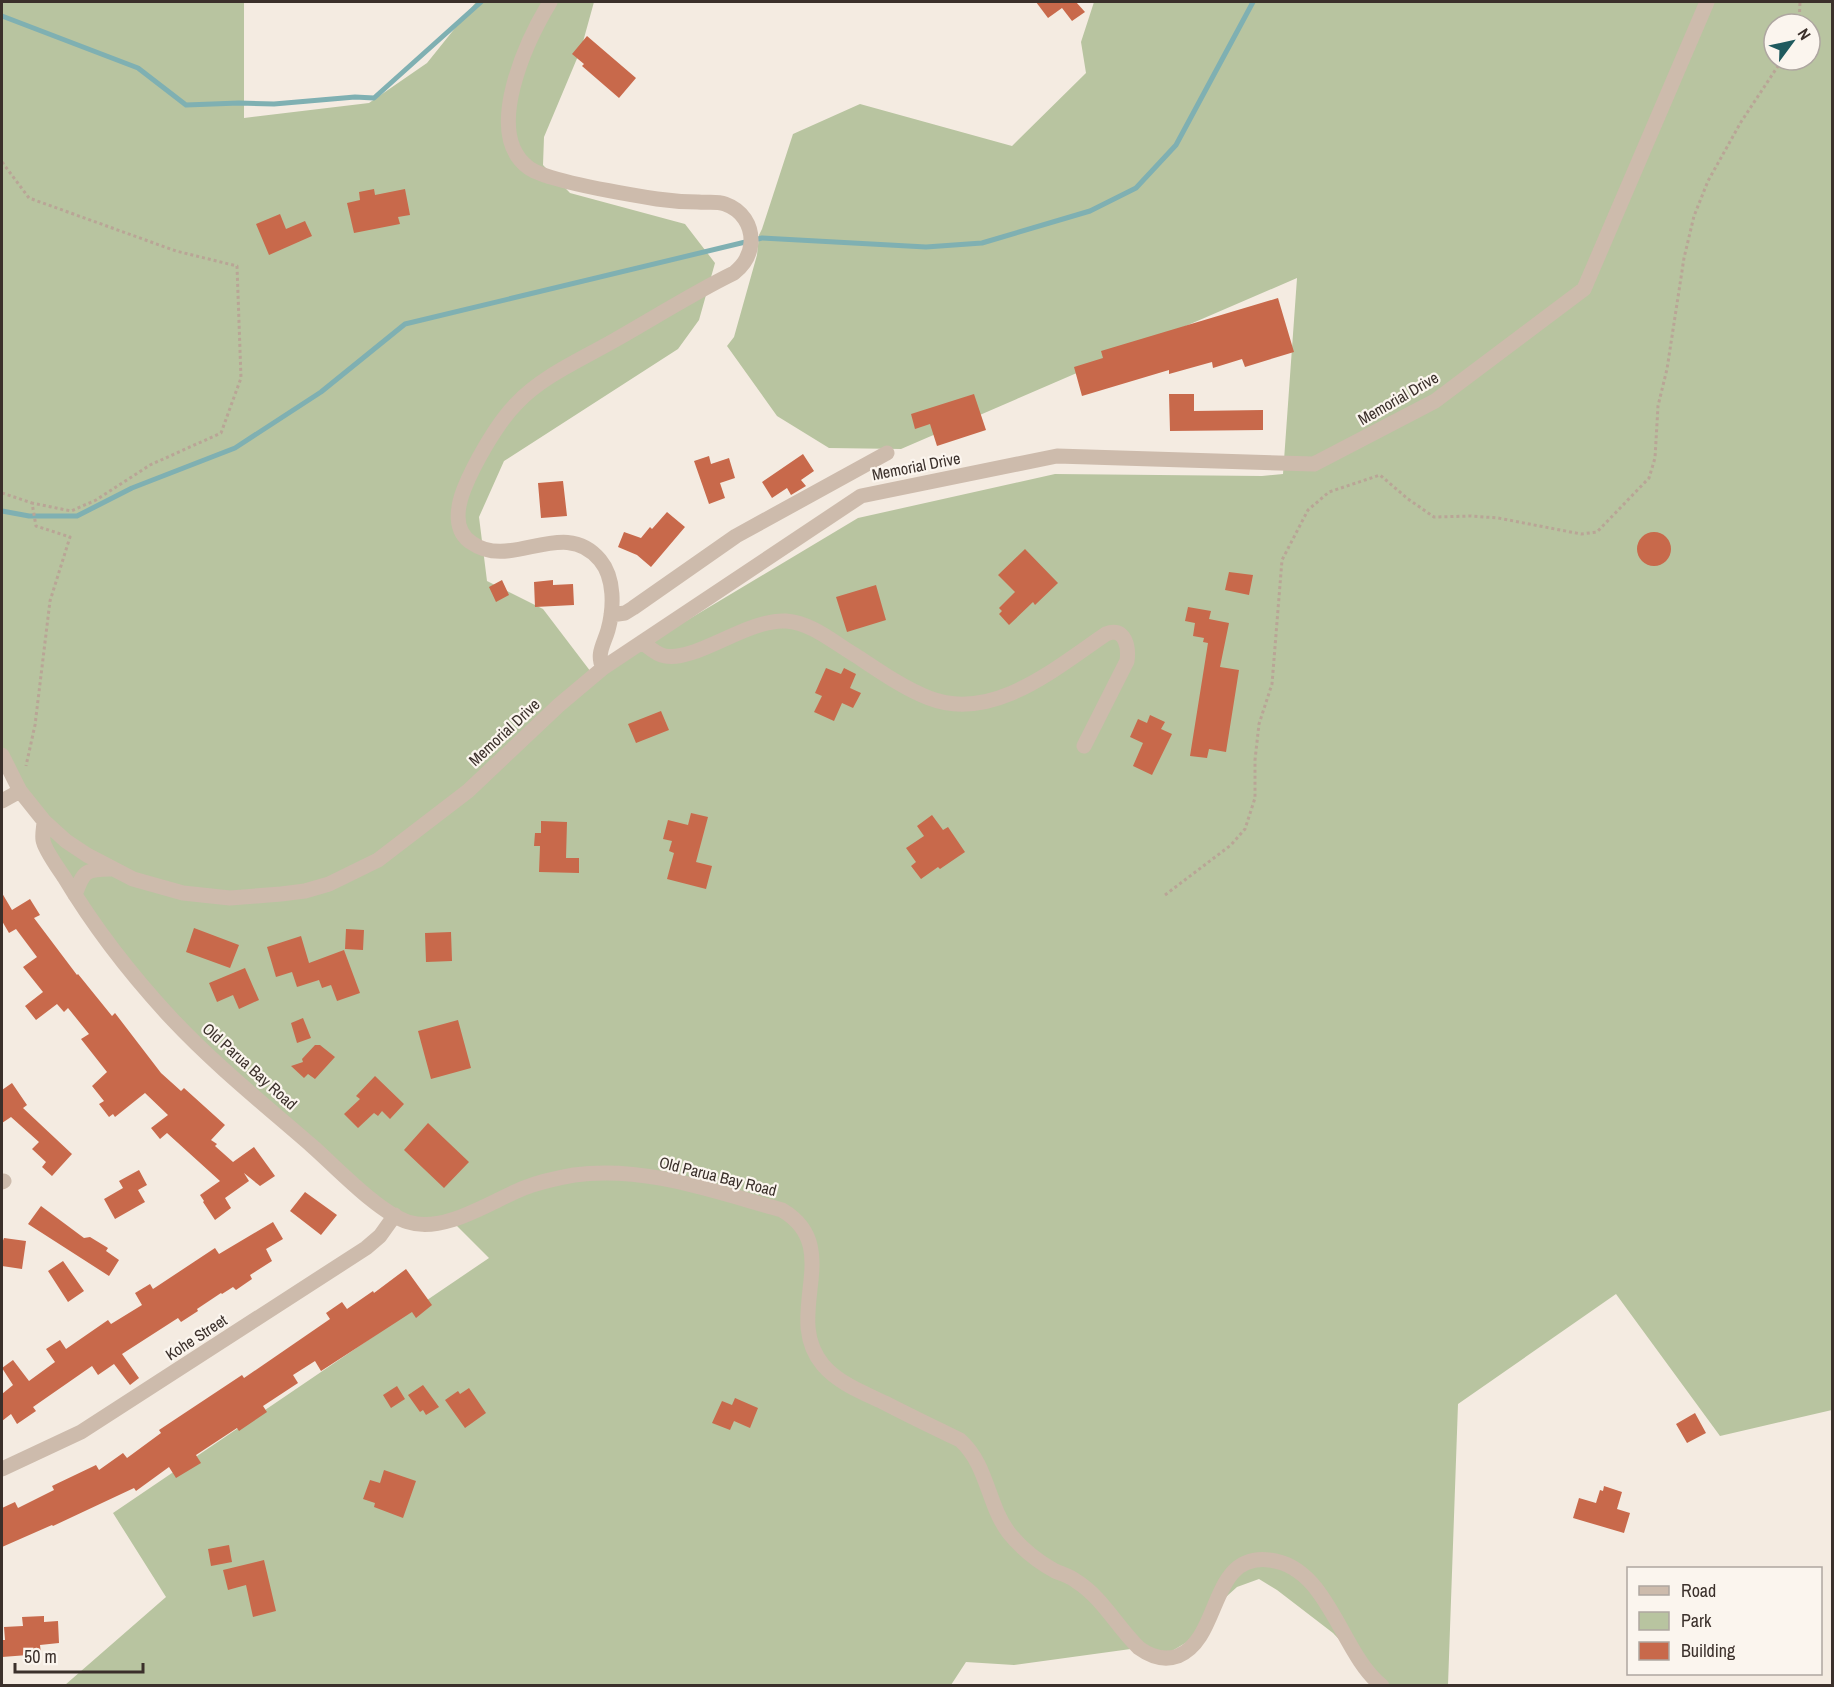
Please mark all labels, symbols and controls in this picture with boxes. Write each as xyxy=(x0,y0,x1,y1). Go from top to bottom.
north arrow xyxy=(1762,12,1822,72)
text: N xyxy=(1793,24,1816,44)
street label: Memorial Drive xyxy=(1354,366,1442,430)
street label: Memorial Drive xyxy=(870,447,962,485)
street label: Memorial Drive xyxy=(464,693,544,771)
street label: Old Parua Bay Road xyxy=(198,1018,302,1114)
street label: Old Parua Bay Road xyxy=(657,1151,779,1201)
street label: Kohe Street xyxy=(161,1309,231,1365)
legend xyxy=(1627,1567,1822,1675)
text: Road xyxy=(1681,1578,1716,1603)
text: Park xyxy=(1681,1608,1712,1633)
scale bar xyxy=(15,1636,142,1674)
text: Building xyxy=(1681,1638,1736,1663)
text: 50 m xyxy=(24,1644,57,1669)

